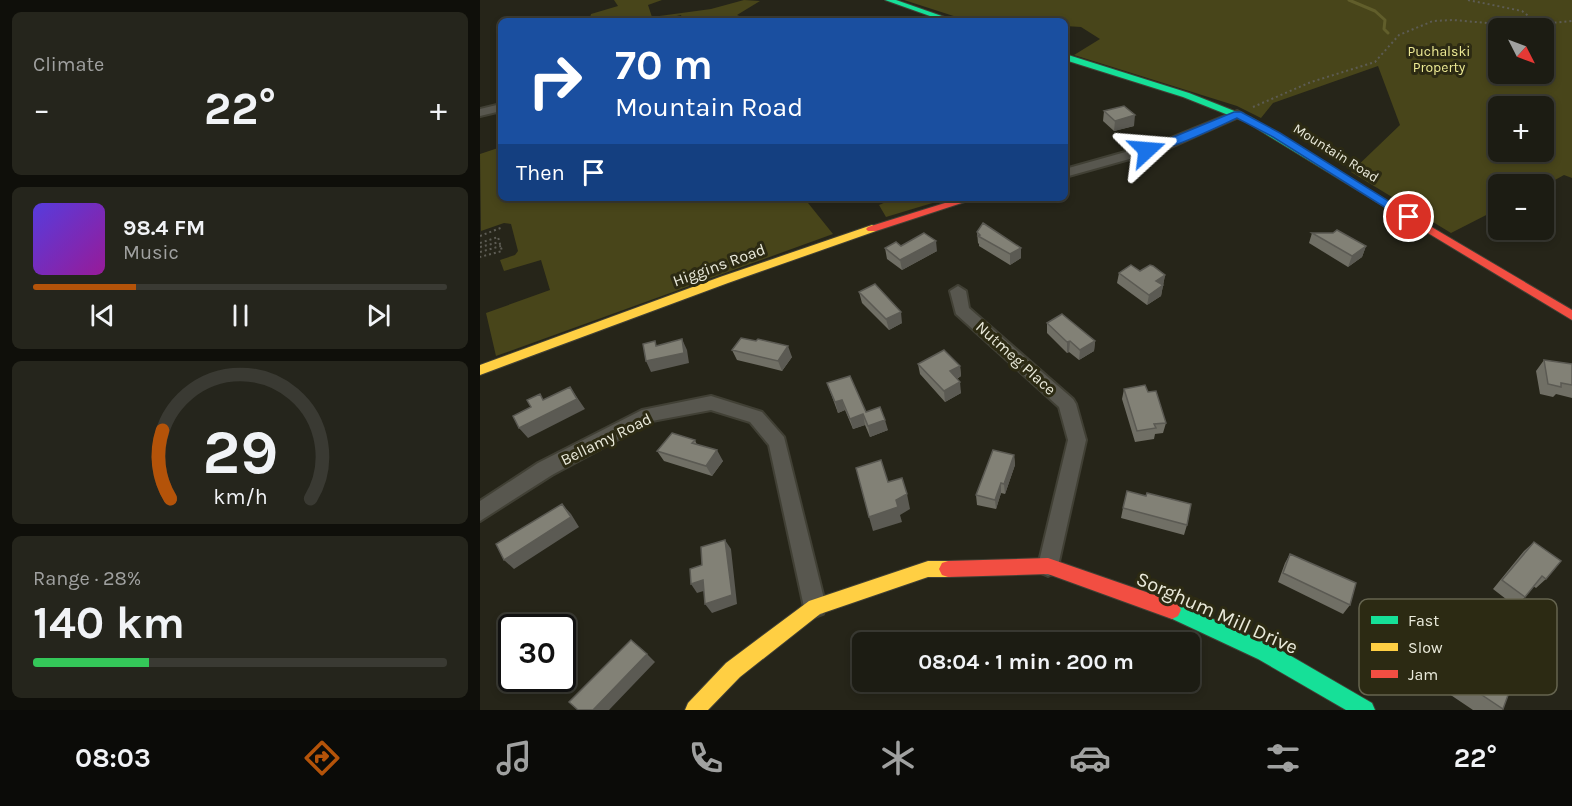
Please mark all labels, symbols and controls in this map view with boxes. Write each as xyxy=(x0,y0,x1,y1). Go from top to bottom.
north arrow xyxy=(1488,18,1554,84)
map controls xyxy=(1488,18,1554,240)
text: 70 m xyxy=(615,40,713,90)
icon: right xyxy=(516,42,594,120)
park label: Puchalski Property xyxy=(1408,43,1470,76)
text: Climate xyxy=(33,53,104,76)
text: 22° xyxy=(204,83,276,135)
text: − xyxy=(33,90,50,128)
text: + xyxy=(430,90,447,128)
text: Mountain Road xyxy=(615,91,803,123)
button: + xyxy=(1488,96,1554,162)
position arrow xyxy=(1115,118,1179,182)
street label: Mountain Road xyxy=(1290,120,1382,186)
icon: arrive xyxy=(577,156,610,189)
text: Then xyxy=(516,160,565,186)
button: − xyxy=(1488,174,1554,240)
pin xyxy=(1383,191,1434,242)
icon: arrive xyxy=(1392,200,1425,233)
text: 98.4 FM xyxy=(123,215,205,241)
street label: Higgins Road xyxy=(670,239,768,291)
text: Music xyxy=(123,241,179,264)
icon: previous xyxy=(86,299,119,332)
icon: pause xyxy=(224,299,257,332)
icon: next xyxy=(362,299,395,332)
street label: Nutmeg Place xyxy=(972,317,1060,399)
street label: Bellamy Road xyxy=(557,409,655,469)
text: 29 xyxy=(202,416,278,489)
text: km/h xyxy=(213,485,267,510)
text: Range · 28% xyxy=(33,567,141,590)
street label: Sorghum Mill Drive xyxy=(1133,567,1301,659)
text: 140 km xyxy=(33,597,185,649)
legend xyxy=(1359,599,1557,695)
text: Fast xyxy=(1408,611,1439,630)
speed limit sign: 30 xyxy=(498,614,576,692)
text: Slow xyxy=(1408,638,1443,657)
text: 08:04 · 1 min · 200 m xyxy=(918,649,1134,675)
text: Jam xyxy=(1408,665,1438,684)
icon: directions xyxy=(301,737,343,779)
icon: music xyxy=(493,737,535,779)
icon: phone xyxy=(685,737,727,779)
icon: climate xyxy=(877,737,919,779)
icon: car xyxy=(1069,737,1111,779)
icon: filters xyxy=(1262,737,1304,779)
text: 08:03 xyxy=(75,742,151,774)
text: 22° xyxy=(1454,742,1497,774)

